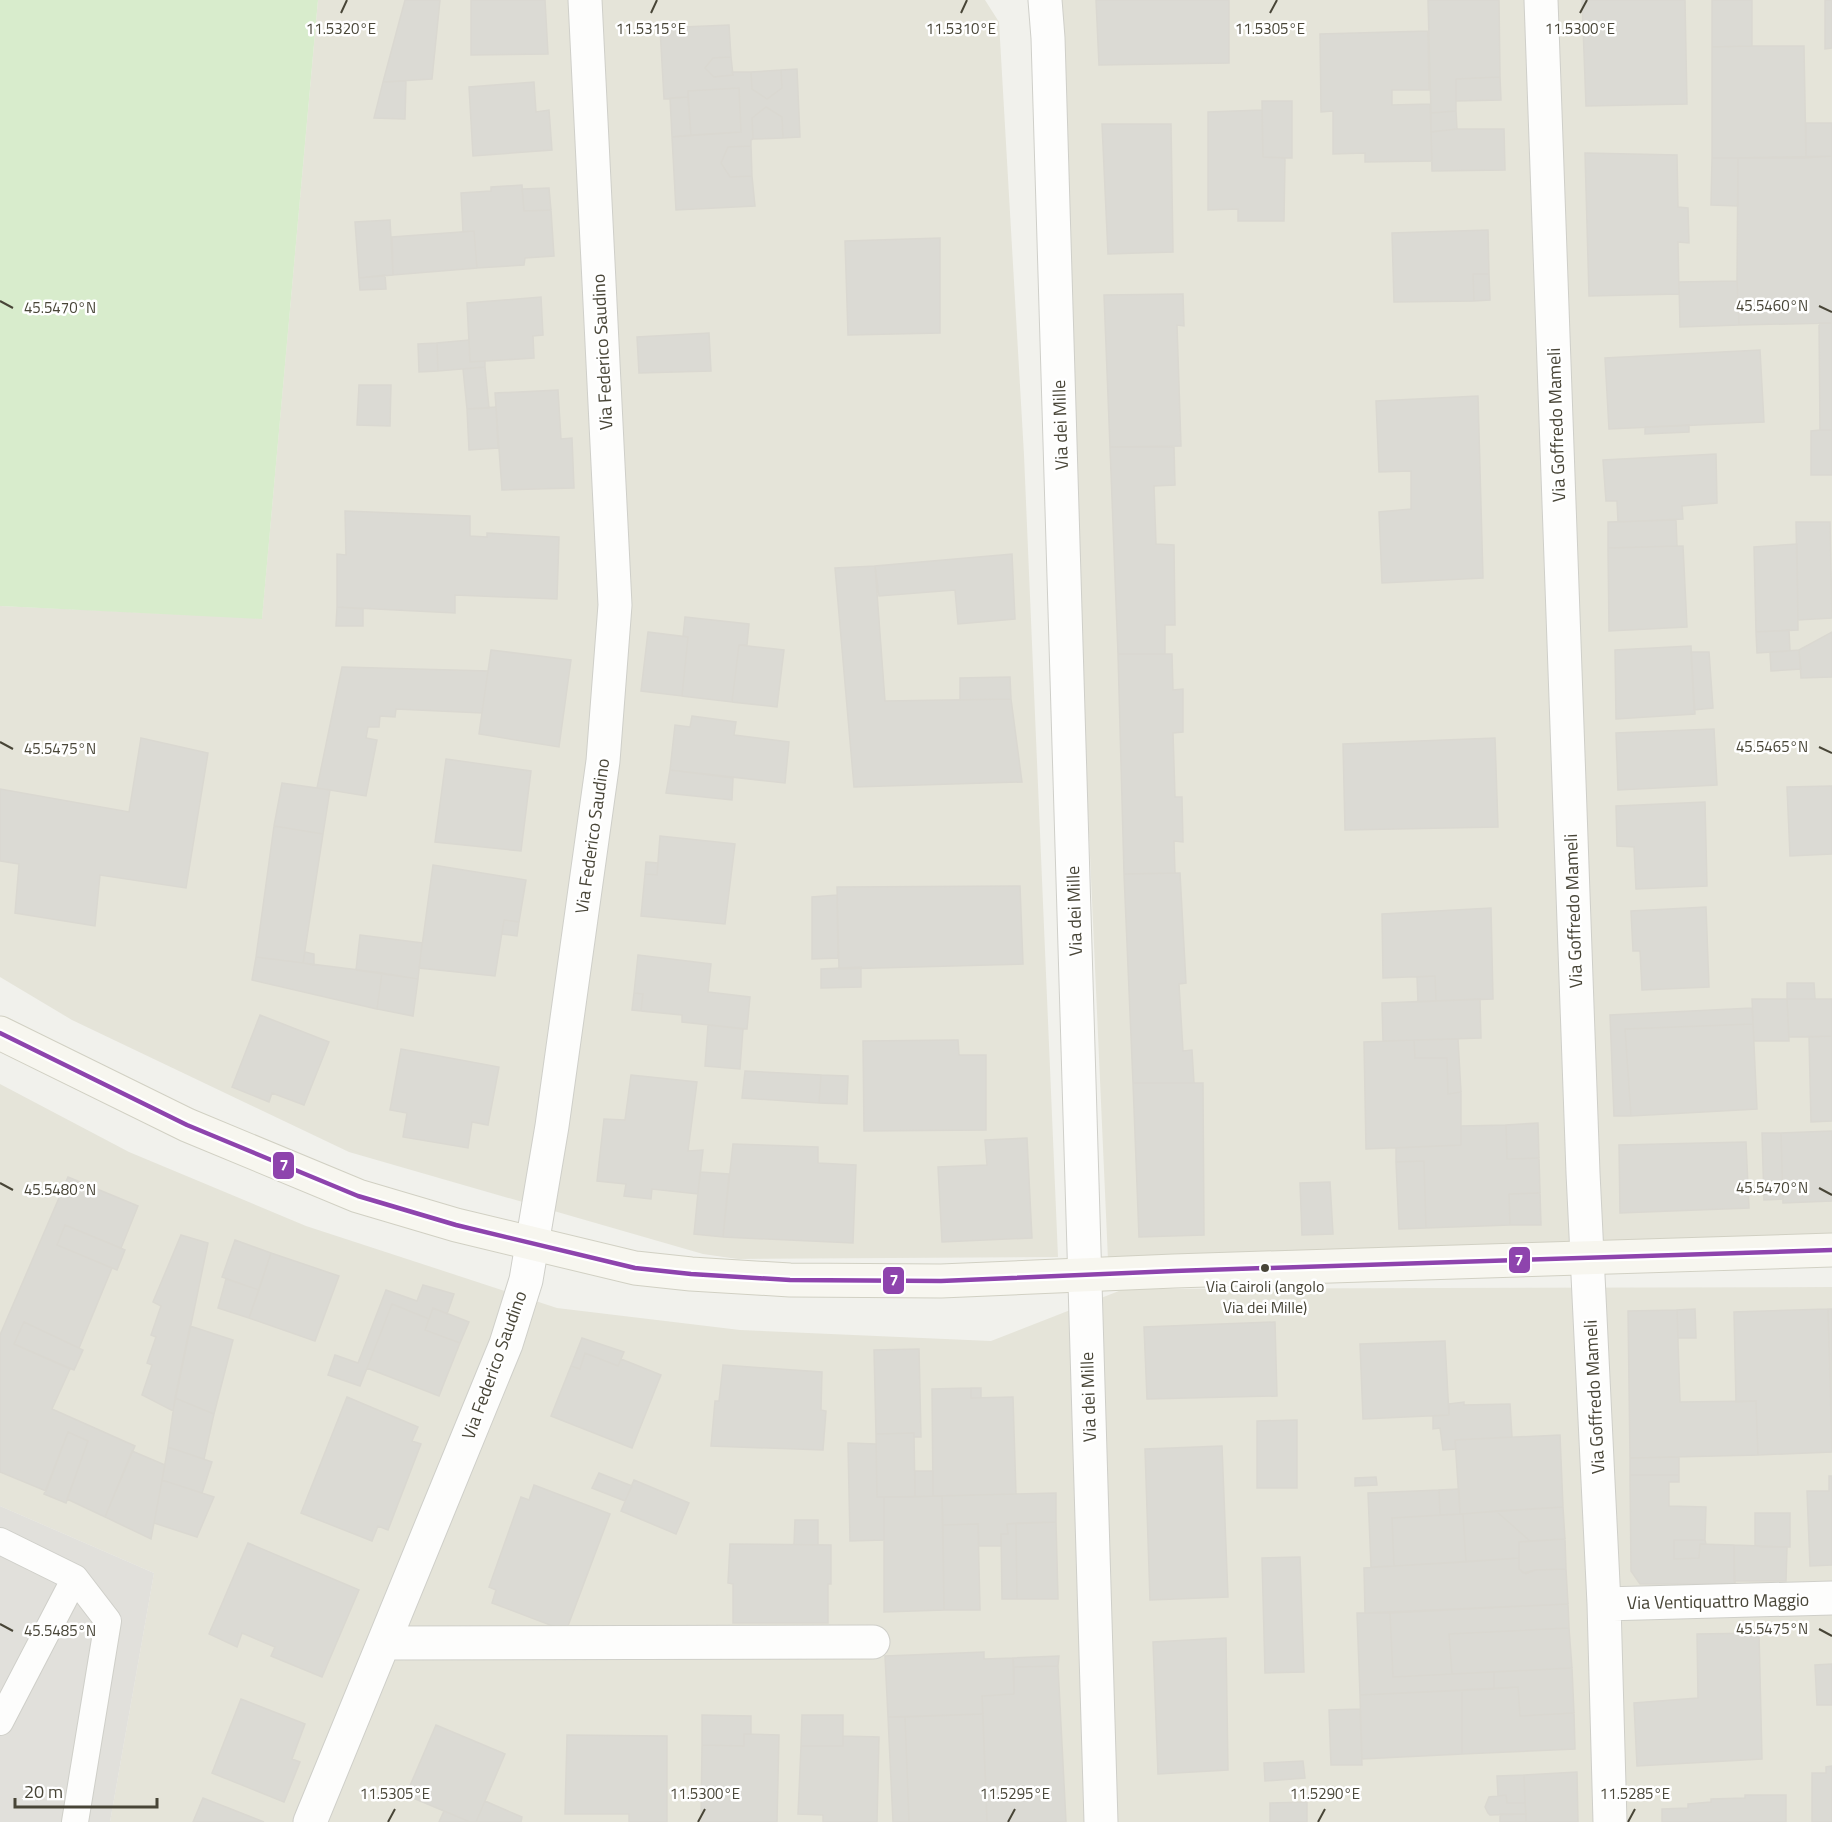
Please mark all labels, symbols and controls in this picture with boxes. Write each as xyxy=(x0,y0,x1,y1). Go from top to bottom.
text: 11.5320°E xyxy=(306,17,376,40)
text: 11.5315°E xyxy=(616,17,686,40)
text: 11.5310°E xyxy=(926,17,996,40)
text: 11.5305°E xyxy=(1235,17,1305,40)
text: 11.5300°E xyxy=(1545,17,1615,40)
street label: Via Federico Saudino xyxy=(584,273,620,431)
text: 45.5460°N xyxy=(1736,294,1808,317)
text: 45.5470°N xyxy=(24,296,96,319)
street label: Via Goffredo Mameli xyxy=(1540,347,1572,503)
street label: Via dei Mille xyxy=(1045,379,1075,471)
text: 45.5465°N xyxy=(1736,735,1808,758)
text: 45.5475°N xyxy=(24,737,96,760)
street label: Via Federico Saudino xyxy=(568,757,616,915)
street label: Via Goffredo Mameli xyxy=(1557,833,1589,989)
street label: Via dei Mille xyxy=(1059,865,1089,957)
line badge: 7 xyxy=(272,1151,295,1180)
text: 7 xyxy=(280,1153,288,1177)
text: 45.5470°N xyxy=(1736,1176,1808,1199)
text: 45.5480°N xyxy=(24,1178,96,1201)
line badge: 7 xyxy=(1508,1246,1531,1274)
text: 7 xyxy=(1515,1248,1523,1272)
marker: Via Cairoli (angolo Via dei Mille) xyxy=(1259,1262,1271,1274)
line badge: 7 xyxy=(882,1266,905,1295)
text: 7 xyxy=(890,1268,898,1292)
place label: Via Cairoli (angolo Via dei Mille) xyxy=(1206,1274,1324,1319)
street label: Via Federico Saudino xyxy=(455,1287,533,1443)
street label: Via Goffredo Mameli xyxy=(1576,1319,1612,1475)
street label: Via dei Mille xyxy=(1073,1351,1103,1443)
street label: Via Ventiquattro Maggio xyxy=(1627,1586,1809,1616)
text: 45.5475°N xyxy=(1736,1617,1808,1640)
text: 45.5485°N xyxy=(24,1619,96,1642)
scale bar xyxy=(15,1771,158,1809)
text: 20 m xyxy=(24,1778,63,1805)
text: 11.5305°E xyxy=(360,1782,430,1805)
text: 11.5300°E xyxy=(670,1782,740,1805)
text: 11.5295°E xyxy=(980,1782,1050,1805)
text: 11.5290°E xyxy=(1290,1782,1360,1805)
text: 11.5285°E xyxy=(1600,1782,1670,1805)

